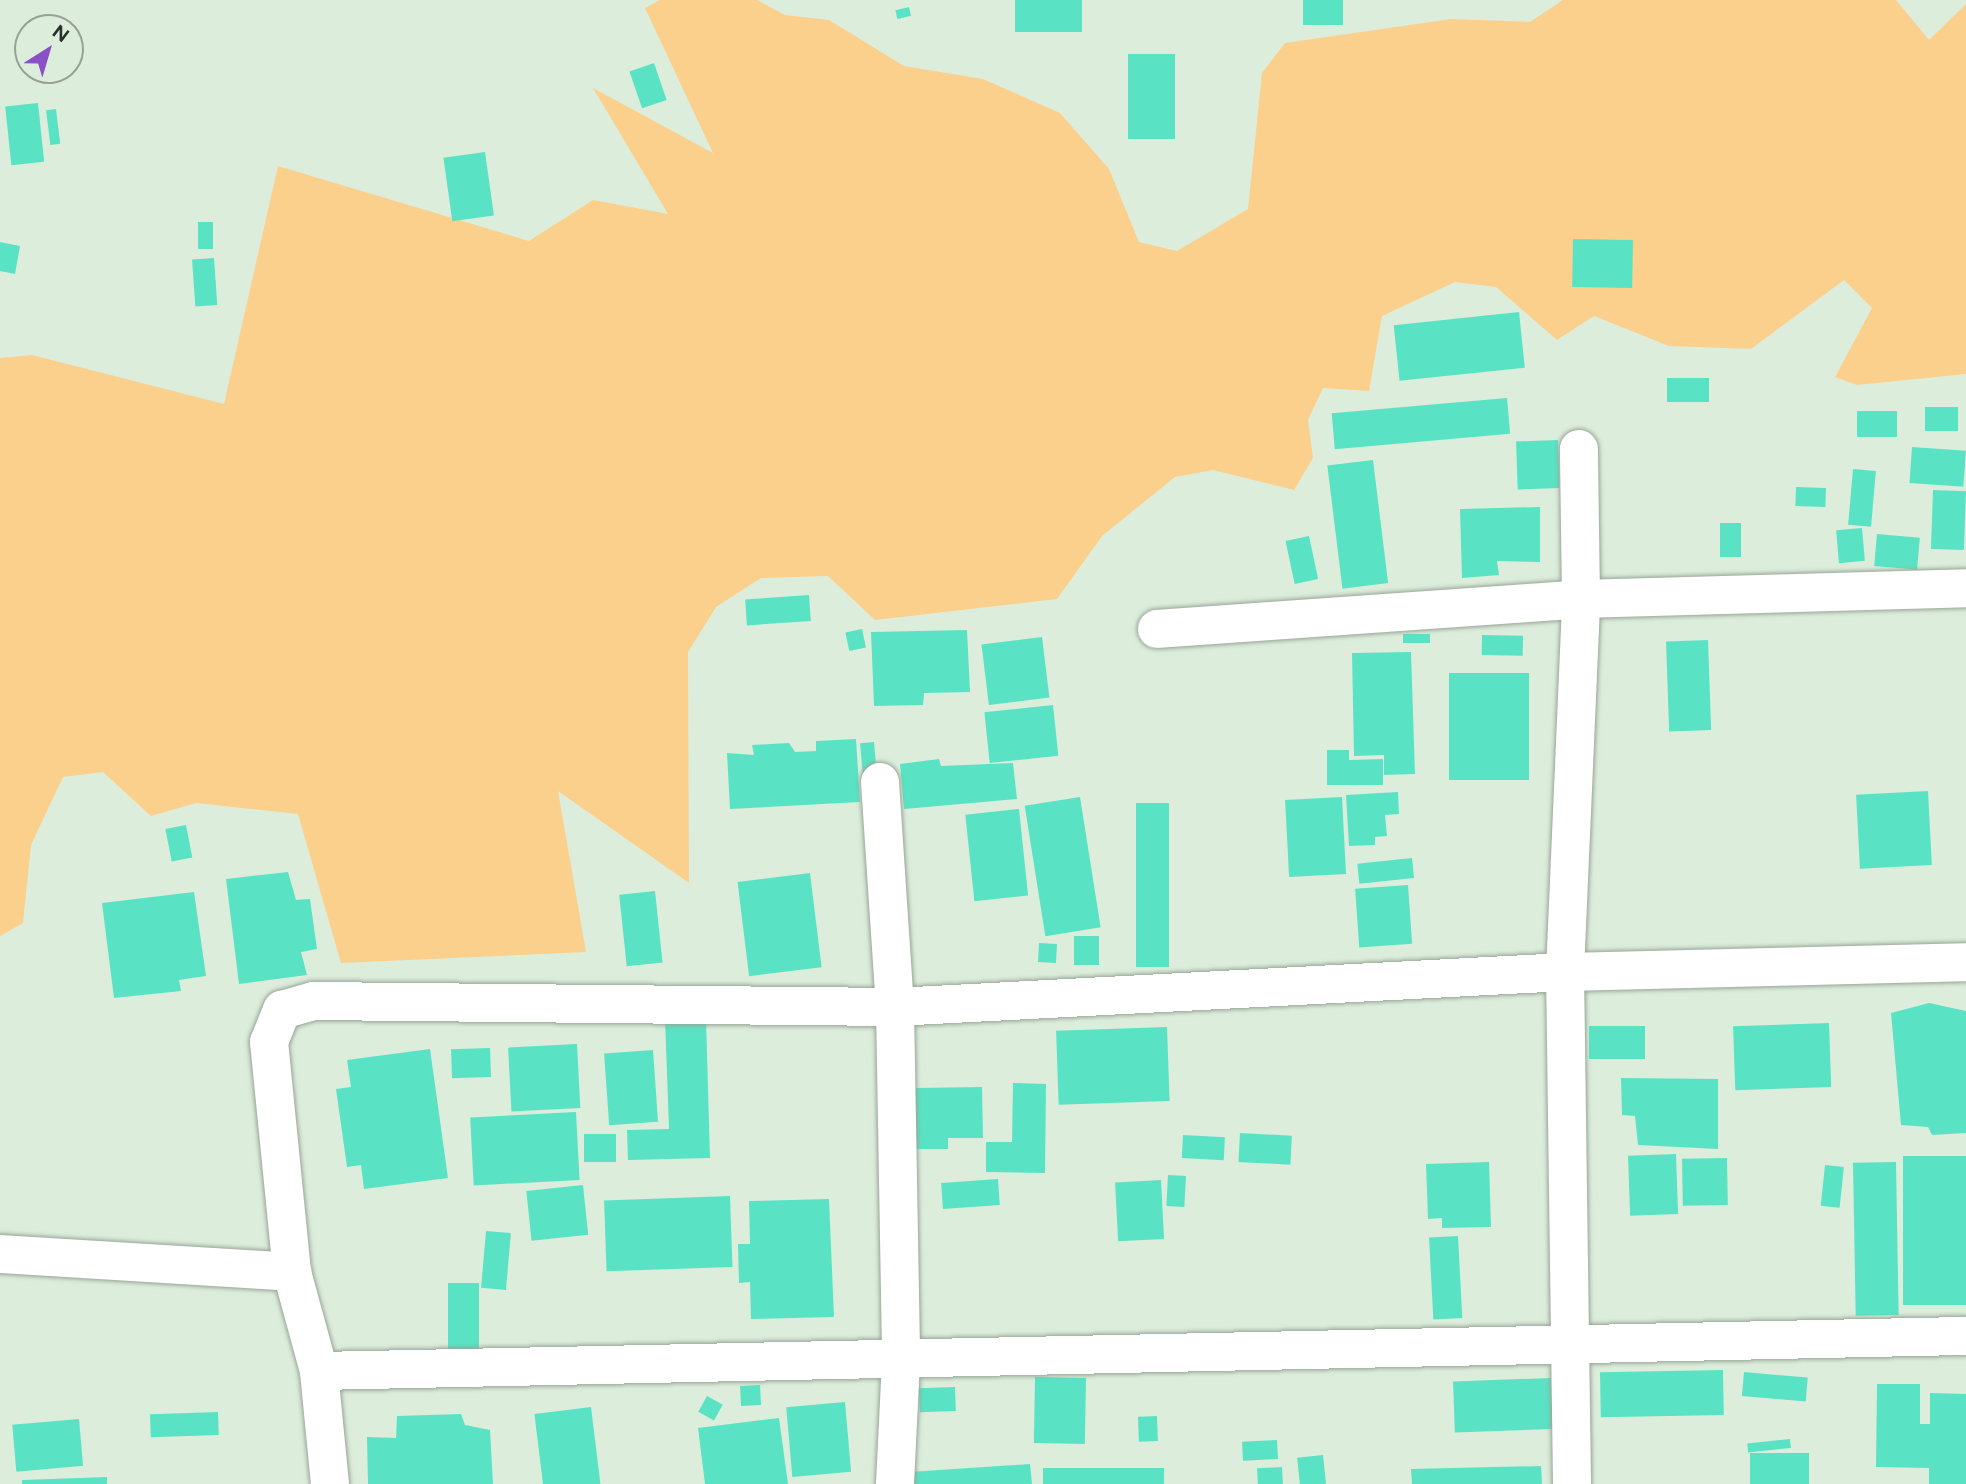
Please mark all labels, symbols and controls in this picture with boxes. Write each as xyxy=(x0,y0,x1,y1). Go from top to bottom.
north arrow xyxy=(14,14,84,84)
text: N xyxy=(48,20,74,47)

